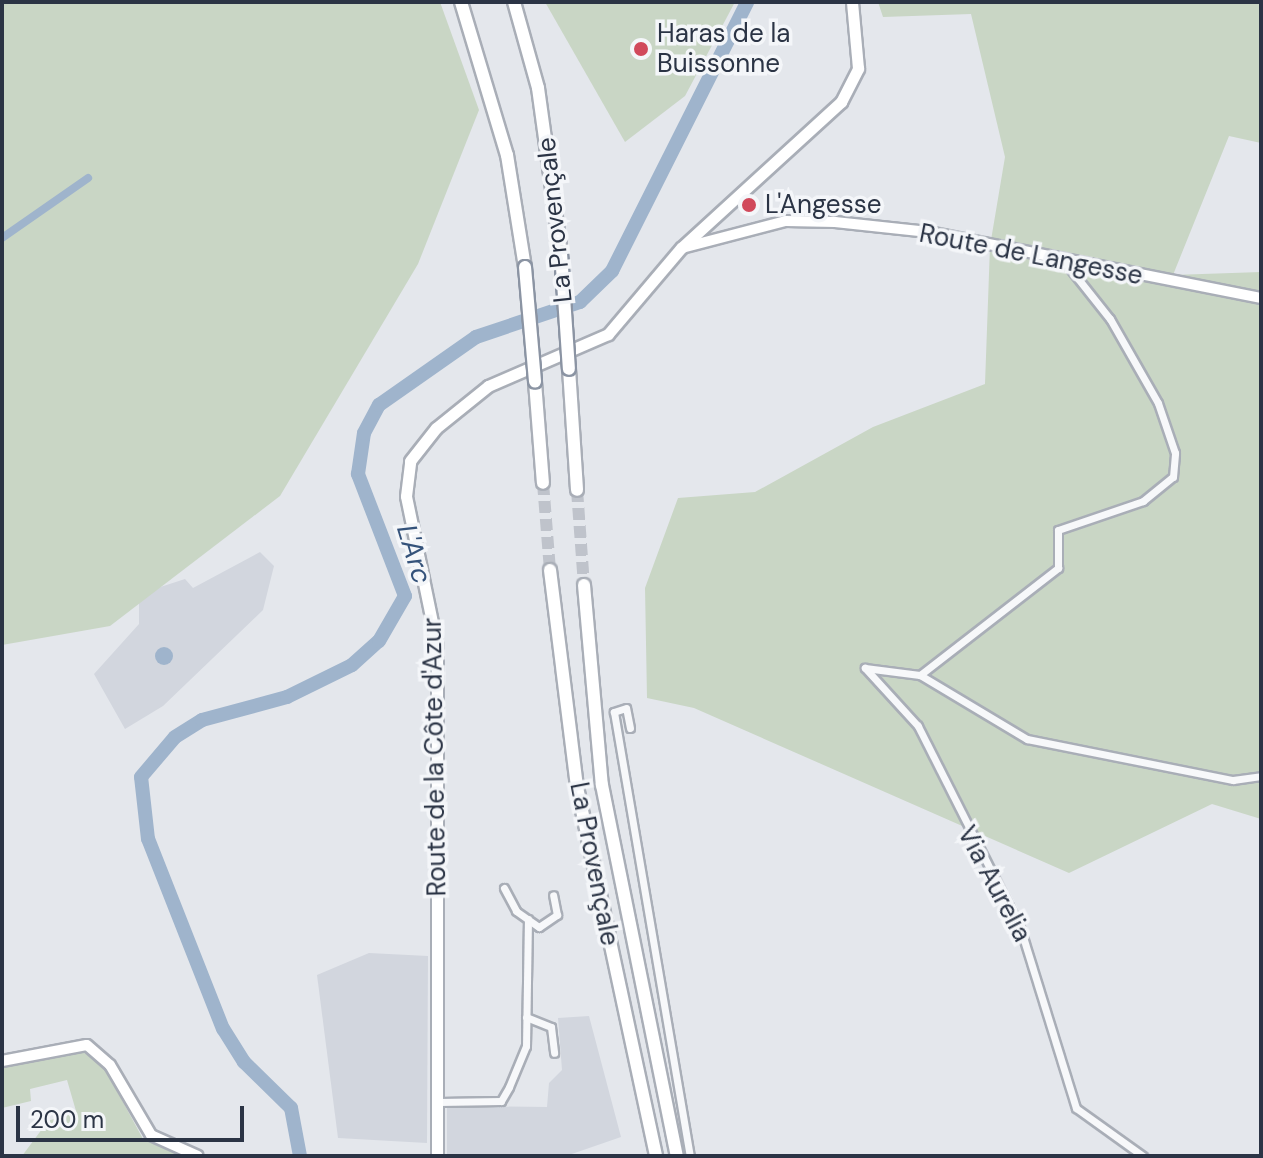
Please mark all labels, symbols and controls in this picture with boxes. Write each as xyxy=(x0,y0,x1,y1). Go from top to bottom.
place label: Haras de la Buissonne xyxy=(657,18,791,80)
marker: Haras de la Buissonne xyxy=(632,40,650,58)
street label: La Provençale xyxy=(531,136,579,304)
place label: L'Angesse xyxy=(765,189,882,221)
marker: L'Angesse xyxy=(740,196,758,214)
street label: Route de Langesse xyxy=(917,218,1145,292)
water label: L'Arc xyxy=(389,520,439,588)
street label: Route de la Côte d'Azur xyxy=(417,617,453,897)
street label: La Provençale xyxy=(563,780,625,948)
street label: Via Aurelia xyxy=(950,821,1038,947)
scale bar xyxy=(20,1090,248,1140)
text: 200 m xyxy=(30,1104,104,1135)

